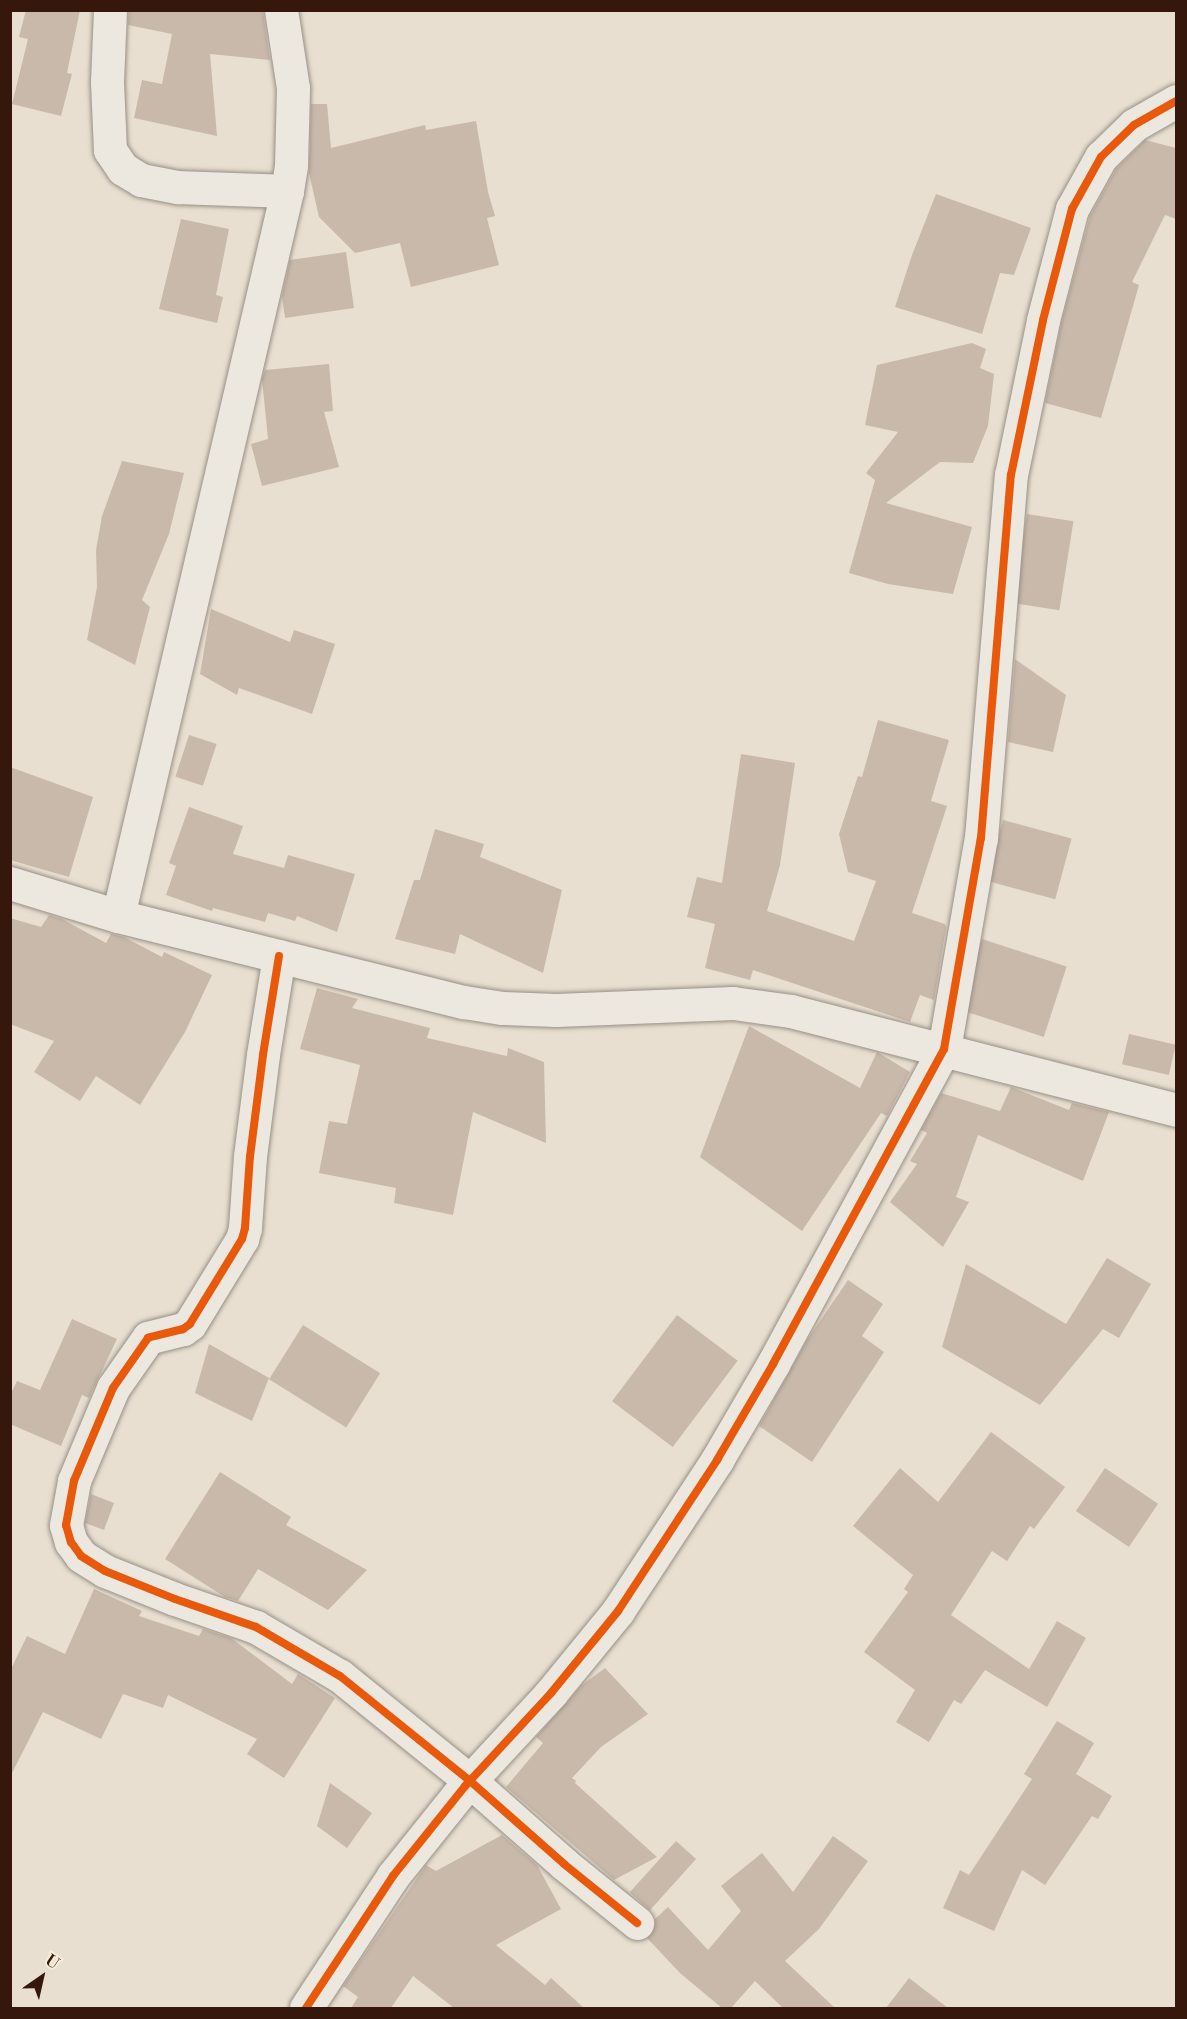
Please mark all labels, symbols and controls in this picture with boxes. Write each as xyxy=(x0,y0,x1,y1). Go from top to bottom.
north arrow xyxy=(12,1947,72,2007)
text: U xyxy=(41,1950,63,1974)

